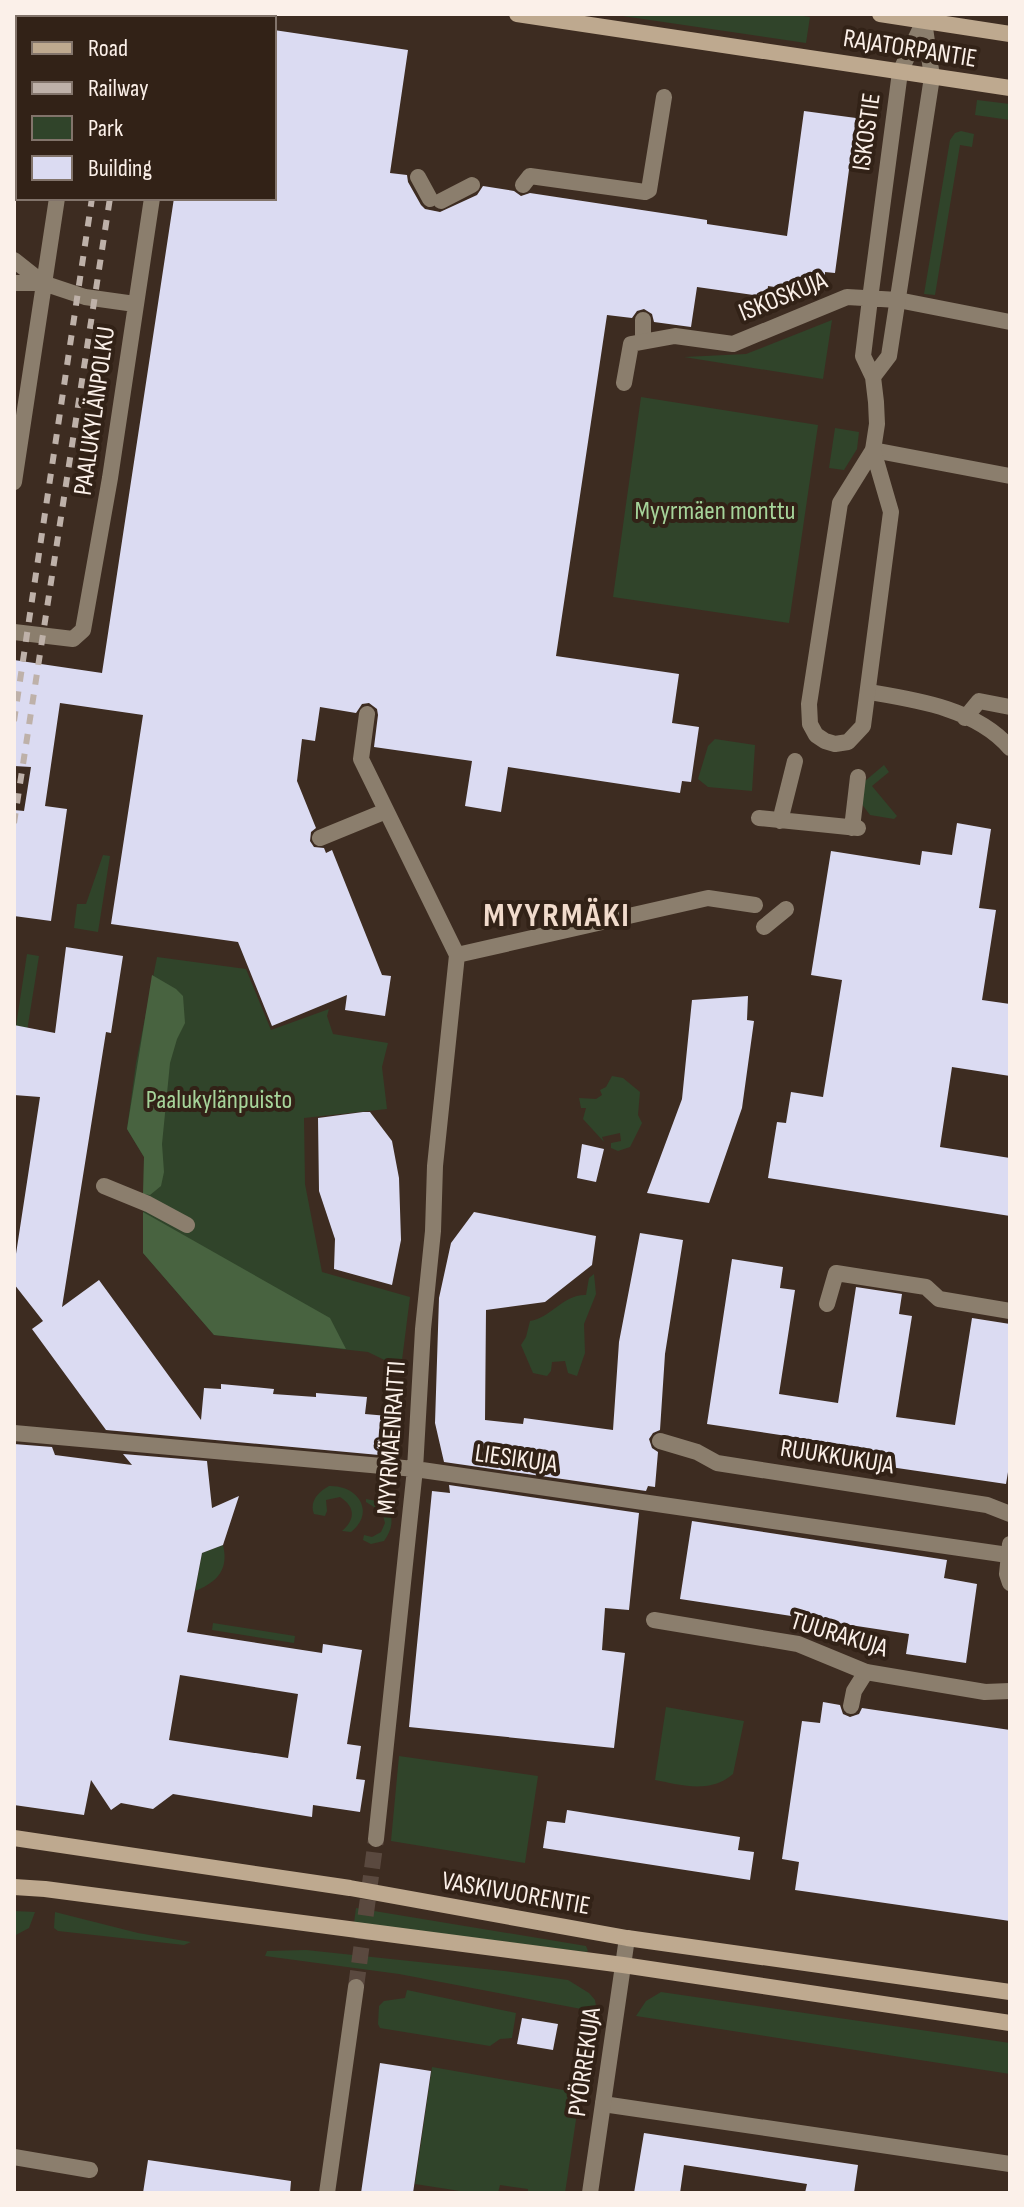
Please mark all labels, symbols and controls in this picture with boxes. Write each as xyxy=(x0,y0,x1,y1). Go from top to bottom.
legend xyxy=(16,16,276,200)
street label: RAJATORPANTIE xyxy=(841,23,979,75)
text: Road xyxy=(88,34,128,63)
text: Railway xyxy=(88,74,148,103)
street label: ISKOSTIE xyxy=(846,91,888,173)
text: Park xyxy=(88,114,123,143)
text: Building xyxy=(88,154,152,183)
street label: ISKOSKUJA xyxy=(734,265,832,329)
street label: PAALUKYLÄNPOLKU xyxy=(68,325,122,497)
park label: Myyrmäen monttu xyxy=(635,496,795,527)
district label: MYYRMÄKI xyxy=(483,895,631,936)
park label: Paalukylänpuisto xyxy=(146,1085,292,1116)
street label: MYYRMÄENRAITTI xyxy=(371,1360,413,1516)
street label: RUUKKUKUJA xyxy=(778,1433,897,1481)
street label: LIESIKUJA xyxy=(473,1438,560,1480)
street label: TUURAKUJA xyxy=(787,1606,892,1665)
street label: VASKIVUORENTIE xyxy=(439,1866,593,1922)
street label: PYÖRREKUJA xyxy=(562,2005,608,2119)

